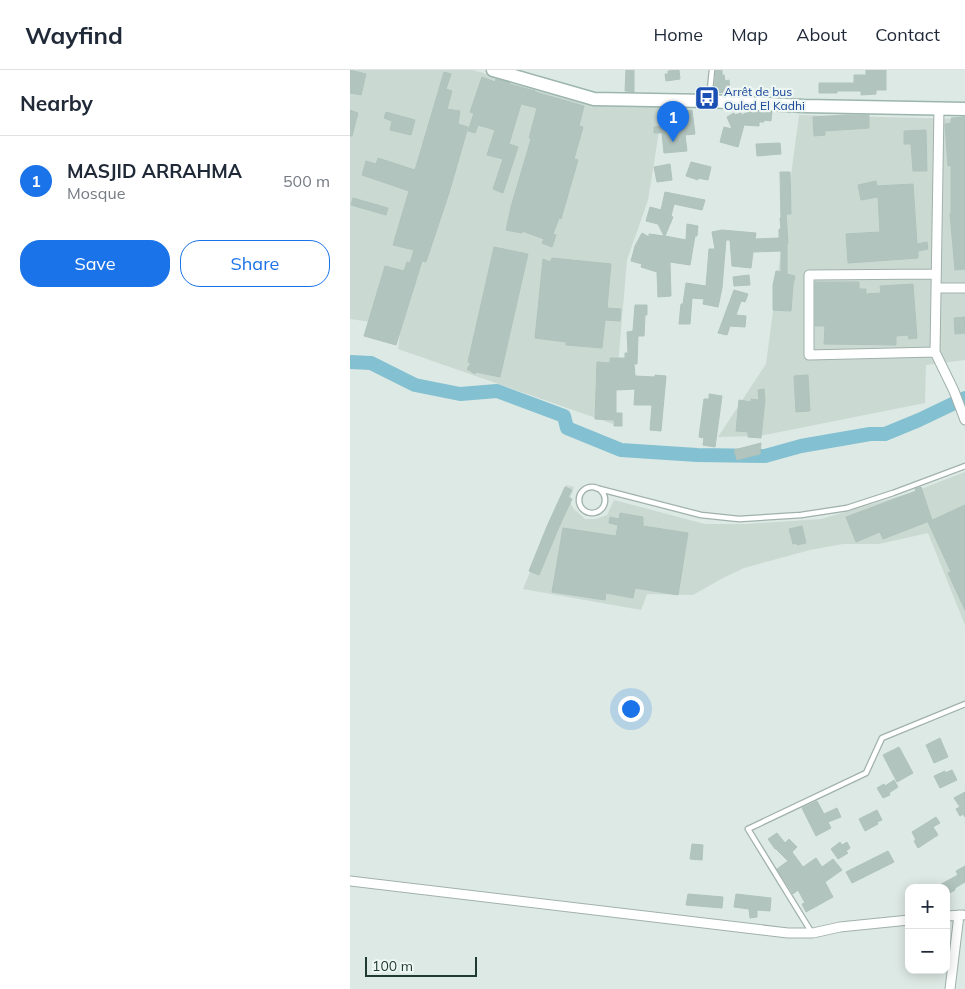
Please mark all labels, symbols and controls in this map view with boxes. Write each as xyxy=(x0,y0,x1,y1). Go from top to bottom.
text: Wayfind xyxy=(25,20,123,50)
text: Home xyxy=(653,23,703,46)
text: Map xyxy=(731,23,768,46)
text: About xyxy=(796,23,847,46)
text: Contact xyxy=(875,23,940,46)
place label: Arrêt de bus Ouled El Kadhi xyxy=(724,84,805,113)
bus stop icon: Arrêt de bus Ouled El Kadhi xyxy=(694,85,720,111)
text: Nearby xyxy=(20,90,93,116)
pin: 1 xyxy=(657,101,689,142)
text: MASJID ARRAHMA xyxy=(67,159,242,183)
text: 1 xyxy=(31,171,41,191)
text: 500 m xyxy=(283,171,330,191)
text: Mosque xyxy=(67,183,125,203)
button: Save xyxy=(20,240,170,287)
button: Share xyxy=(180,240,330,287)
your location xyxy=(618,696,644,722)
map controls xyxy=(905,884,950,974)
button: + xyxy=(905,884,950,929)
button: − xyxy=(905,929,950,974)
scale bar xyxy=(365,954,478,977)
text: 100 m xyxy=(372,957,413,975)

